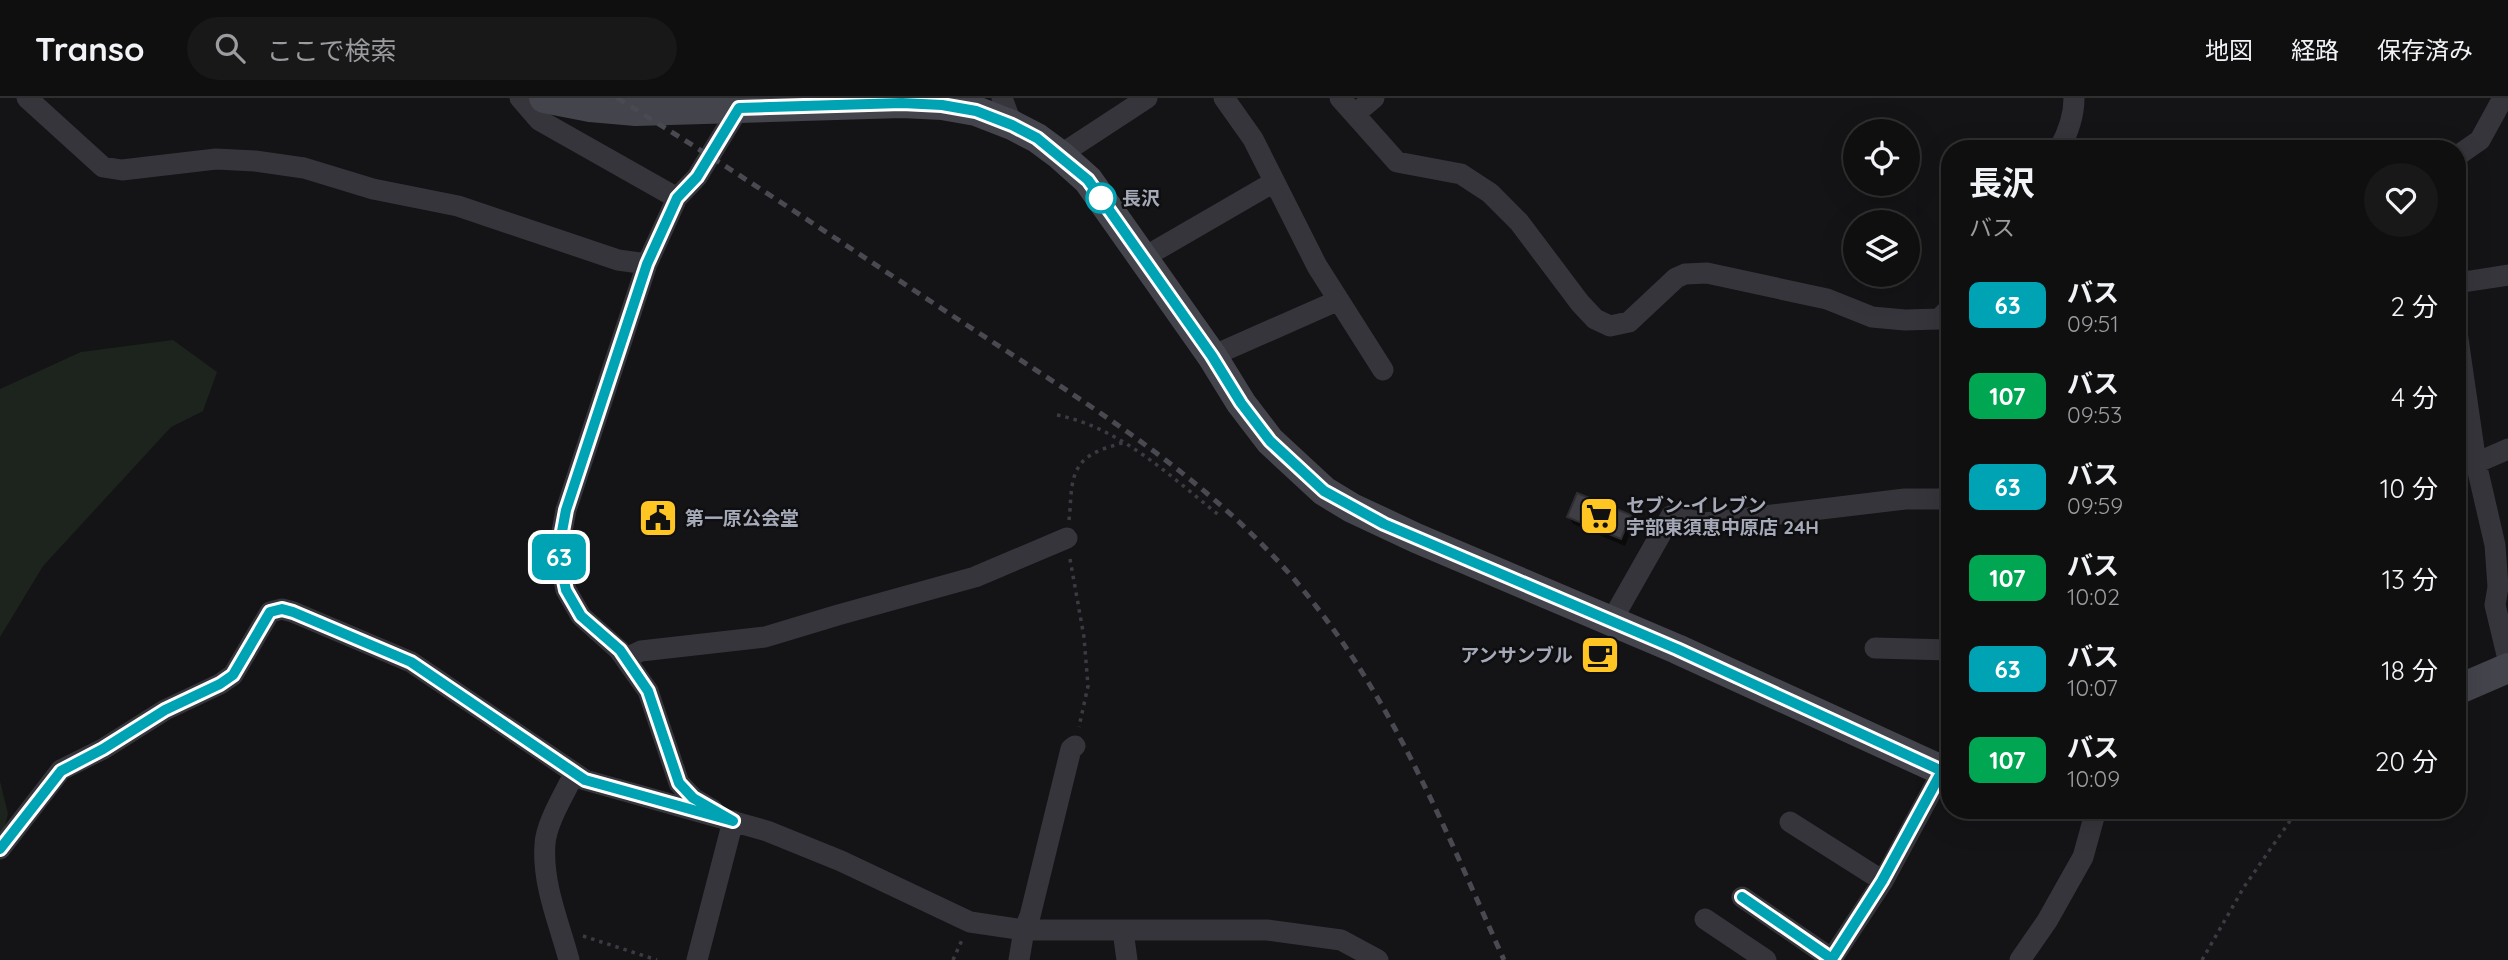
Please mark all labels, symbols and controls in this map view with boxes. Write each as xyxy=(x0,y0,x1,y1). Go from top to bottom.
search box xyxy=(187,17,677,80)
text: Transo xyxy=(35,28,145,69)
icon: search xyxy=(211,29,249,67)
text: ここで検索 xyxy=(267,34,397,67)
text: 地図 xyxy=(2205,35,2253,65)
text: 経路 xyxy=(2291,35,2339,65)
text: 保存済み xyxy=(2377,35,2473,65)
map controls xyxy=(1843,119,1920,287)
button: locate xyxy=(1843,119,1920,196)
text: 長沢 xyxy=(1969,162,2035,203)
button: heart xyxy=(2364,163,2438,237)
marker: 長沢 xyxy=(1086,183,1116,213)
place label: 長沢 xyxy=(1122,186,1160,210)
button: layers xyxy=(1843,210,1920,287)
text: バス xyxy=(1969,213,2015,242)
text: バス xyxy=(2067,276,2119,309)
text: 63 xyxy=(1994,290,2021,320)
text: 2 分 xyxy=(2390,290,2438,323)
text: 09:51 xyxy=(2067,309,2119,338)
text: バス xyxy=(2067,367,2119,400)
text: 107 xyxy=(1989,381,2026,411)
text: 4 分 xyxy=(2391,381,2438,414)
text: 09:53 xyxy=(2067,400,2122,429)
text: バス xyxy=(2067,458,2119,491)
text: 63 xyxy=(1994,472,2021,502)
text: 10 分 xyxy=(2380,472,2438,505)
text: 09:59 xyxy=(2067,491,2123,520)
place label: セブン-イレブン 宇部東須恵中原店 24H xyxy=(1626,493,1819,539)
supermarket icon: セブン-イレブン 宇部東須恵中原店 24H xyxy=(1578,495,1620,537)
public building icon: 第一原公会堂 xyxy=(637,497,679,539)
place label: 第一原公会堂 xyxy=(685,506,799,530)
line badge: 63 xyxy=(528,534,590,580)
text: 63 xyxy=(546,542,572,572)
text: バス xyxy=(2067,549,2119,582)
text: 107 xyxy=(1989,563,2026,593)
text: 13 分 xyxy=(2382,563,2438,596)
text: 10:02 xyxy=(2067,582,2120,611)
cafe icon: アンサンブル xyxy=(1579,634,1621,676)
text: バス xyxy=(2067,640,2119,673)
place label: アンサンブル xyxy=(1460,643,1573,667)
text: 63 xyxy=(1994,654,2021,684)
text: 18 分 xyxy=(2381,654,2438,687)
text: 10:07 xyxy=(2067,673,2118,702)
text: バス xyxy=(2067,731,2119,764)
text: 107 xyxy=(1989,745,2026,775)
text: 20 分 xyxy=(2375,745,2438,778)
text: 10:09 xyxy=(2067,764,2120,793)

